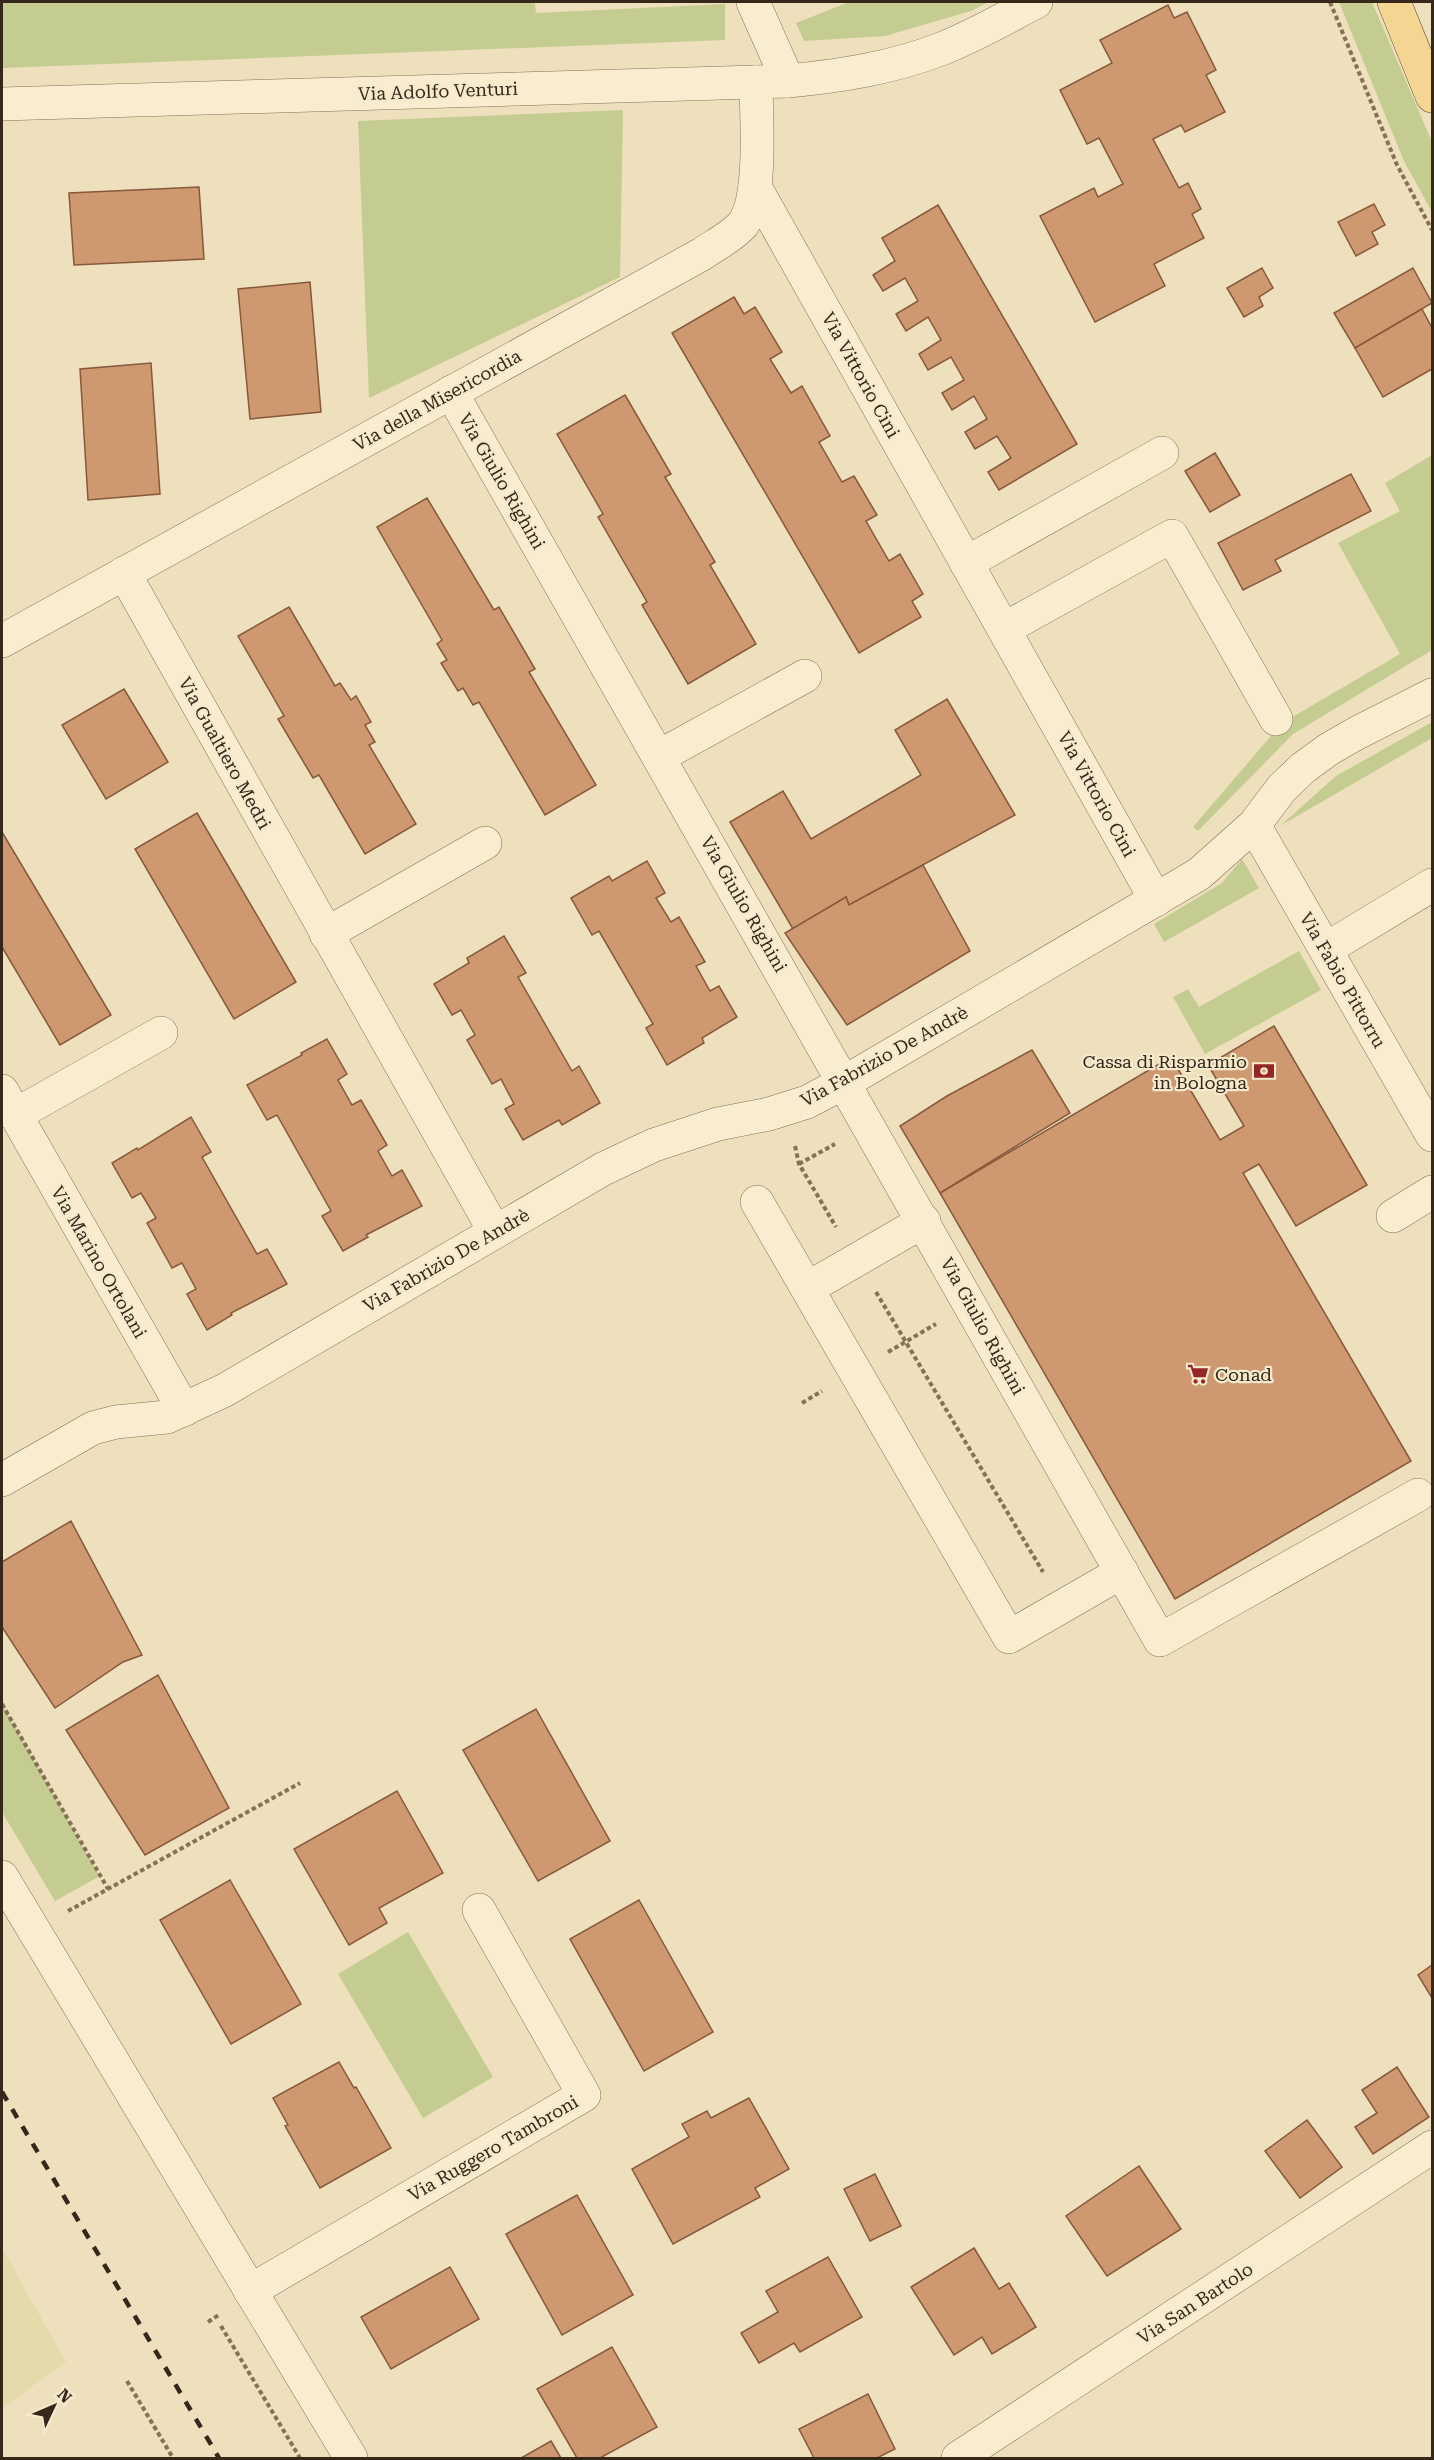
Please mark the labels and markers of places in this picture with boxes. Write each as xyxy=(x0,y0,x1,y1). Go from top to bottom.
place label: Cassa di Risparmio in Bologna xyxy=(1083,1051,1247,1093)
bank icon: Cassa di Risparmio in Bologna xyxy=(1252,1059,1276,1083)
supermarket icon: Conad xyxy=(1186,1362,1210,1386)
place label: Conad xyxy=(1215,1364,1272,1385)

